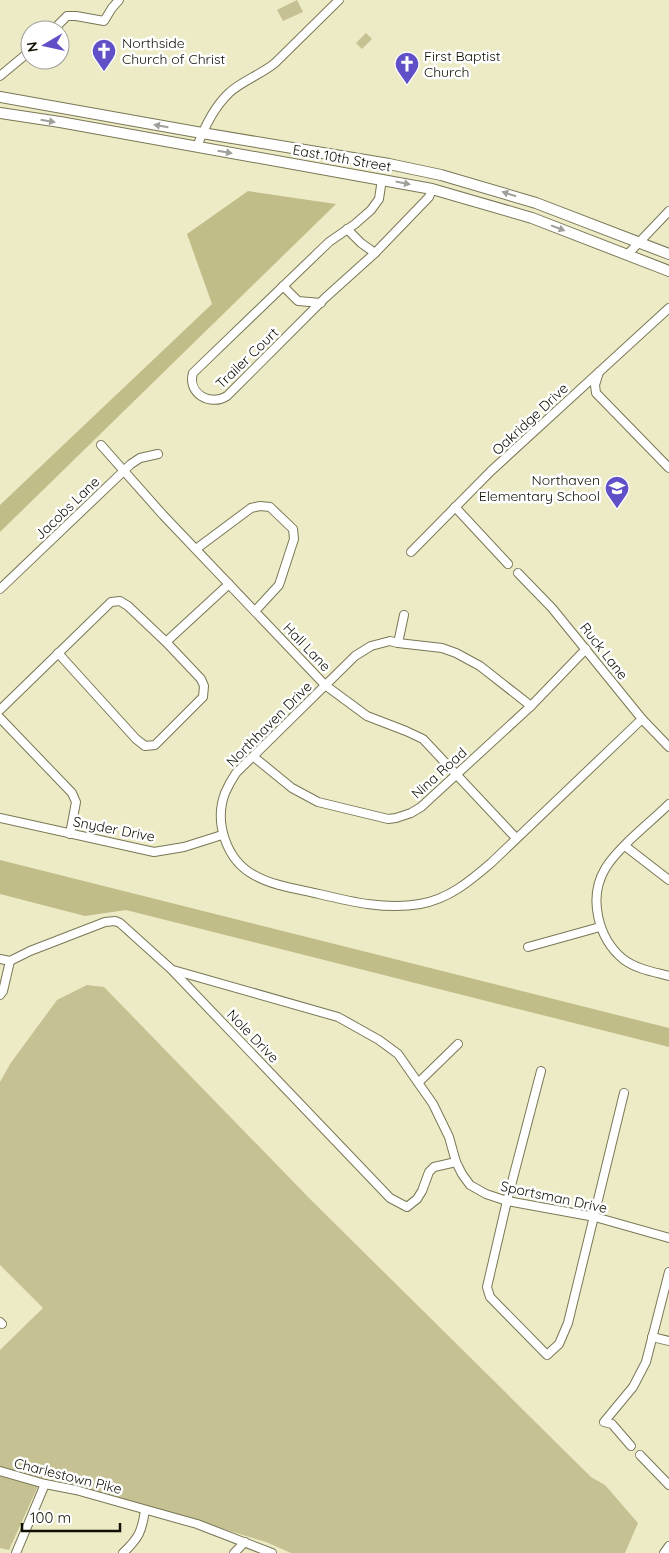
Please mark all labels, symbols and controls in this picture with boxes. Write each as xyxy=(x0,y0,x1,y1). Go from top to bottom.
north arrow xyxy=(20,20,70,70)
place label: Northside Church of Christ xyxy=(122,34,226,68)
church icon: Northside Church of Christ xyxy=(91,38,117,72)
text: N xyxy=(22,41,42,54)
place label: First Baptist Church xyxy=(424,47,501,81)
church icon: First Baptist Church xyxy=(394,51,420,85)
one-way arrow xyxy=(41,117,57,125)
one-way arrow xyxy=(152,121,168,129)
street label: East 10th Street xyxy=(291,140,393,176)
one-way arrow xyxy=(218,149,234,157)
one-way arrow xyxy=(395,179,410,187)
one-way arrow xyxy=(501,190,516,197)
one-way arrow xyxy=(551,225,566,232)
street label: Trailer Court xyxy=(212,323,282,392)
street label: Oakridge Drive xyxy=(488,379,572,459)
place label: Northaven Elementary School xyxy=(479,471,600,505)
street label: Jacobs Lane xyxy=(31,473,103,543)
school or university icon: Northaven Elementary School xyxy=(604,475,630,509)
street label: Hall Lane xyxy=(279,619,335,675)
street label: Ruck Lane xyxy=(576,619,632,683)
street label: Northhaven Drive xyxy=(222,677,316,771)
street label: Nina Road xyxy=(408,743,470,803)
street label: Snyder Drive xyxy=(72,812,157,846)
street label: Nole Drive xyxy=(223,1006,283,1066)
street label: Sportsman Drive xyxy=(499,1177,609,1217)
street label: Charlestown Pike xyxy=(12,1454,124,1498)
scale bar xyxy=(22,1500,120,1532)
text: 100 m xyxy=(30,1508,71,1527)

